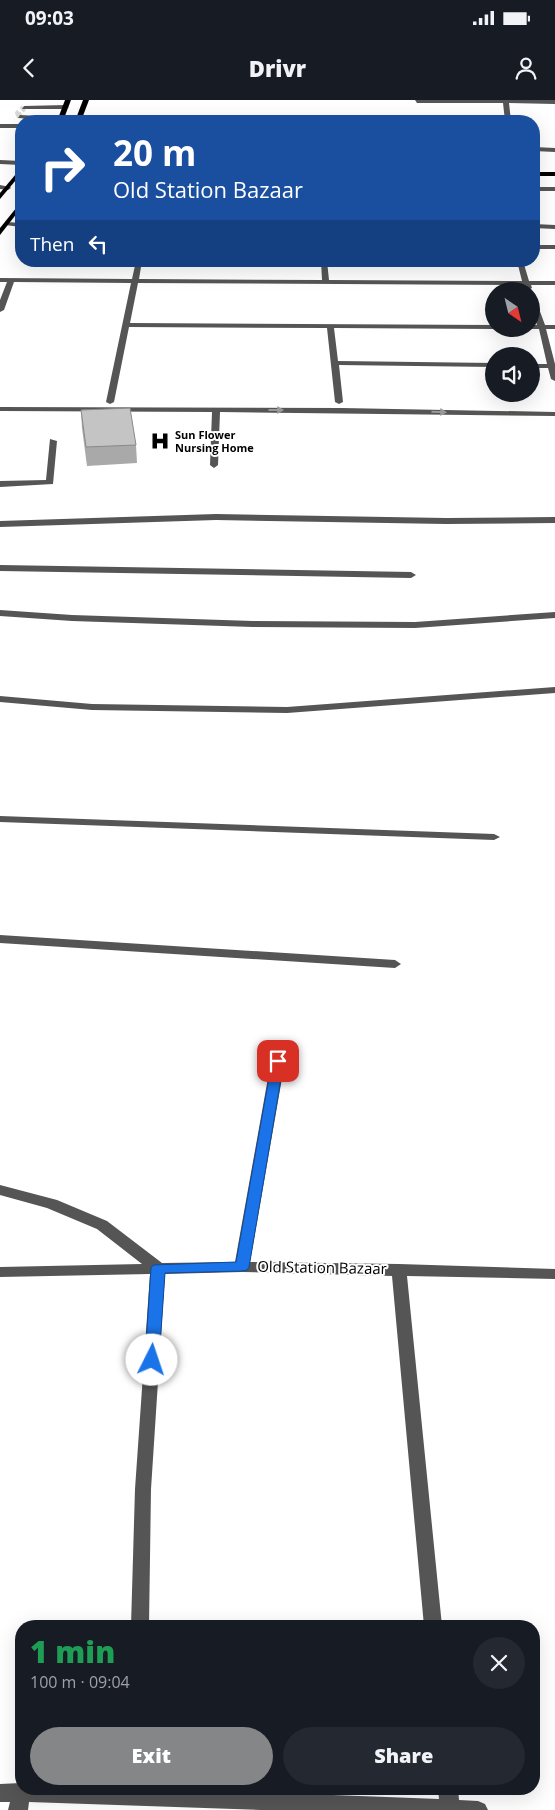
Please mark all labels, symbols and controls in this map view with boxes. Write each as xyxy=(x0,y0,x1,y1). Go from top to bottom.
text: 09:03 xyxy=(25,5,74,31)
text: Drivr xyxy=(249,53,306,83)
icon: back xyxy=(15,54,43,82)
icon: person xyxy=(512,54,540,82)
text: 20 m xyxy=(113,129,196,176)
icon: right xyxy=(30,135,95,200)
text: Old Station Bazaar xyxy=(113,174,303,204)
icon: left xyxy=(84,230,112,258)
text: Then xyxy=(30,231,74,257)
north arrow xyxy=(485,282,540,338)
map controls xyxy=(485,282,540,402)
button: sound xyxy=(485,347,540,402)
one-way arrow xyxy=(268,406,284,414)
one-way arrow xyxy=(431,408,447,416)
place label: Sun Flower Nursing Home xyxy=(175,427,254,455)
hospital icon: Sun Flower Nursing Home xyxy=(149,430,171,452)
pin xyxy=(257,1040,299,1082)
icon: arrive xyxy=(264,1047,292,1075)
street label: Old Station Bazaar xyxy=(257,1256,387,1278)
position arrow xyxy=(125,1333,177,1385)
text: 1 min xyxy=(30,1631,115,1672)
button: close xyxy=(473,1637,525,1689)
text: 100 m · 09:04 xyxy=(30,1671,130,1693)
button: Exit xyxy=(30,1727,273,1785)
button: Share xyxy=(283,1727,525,1785)

